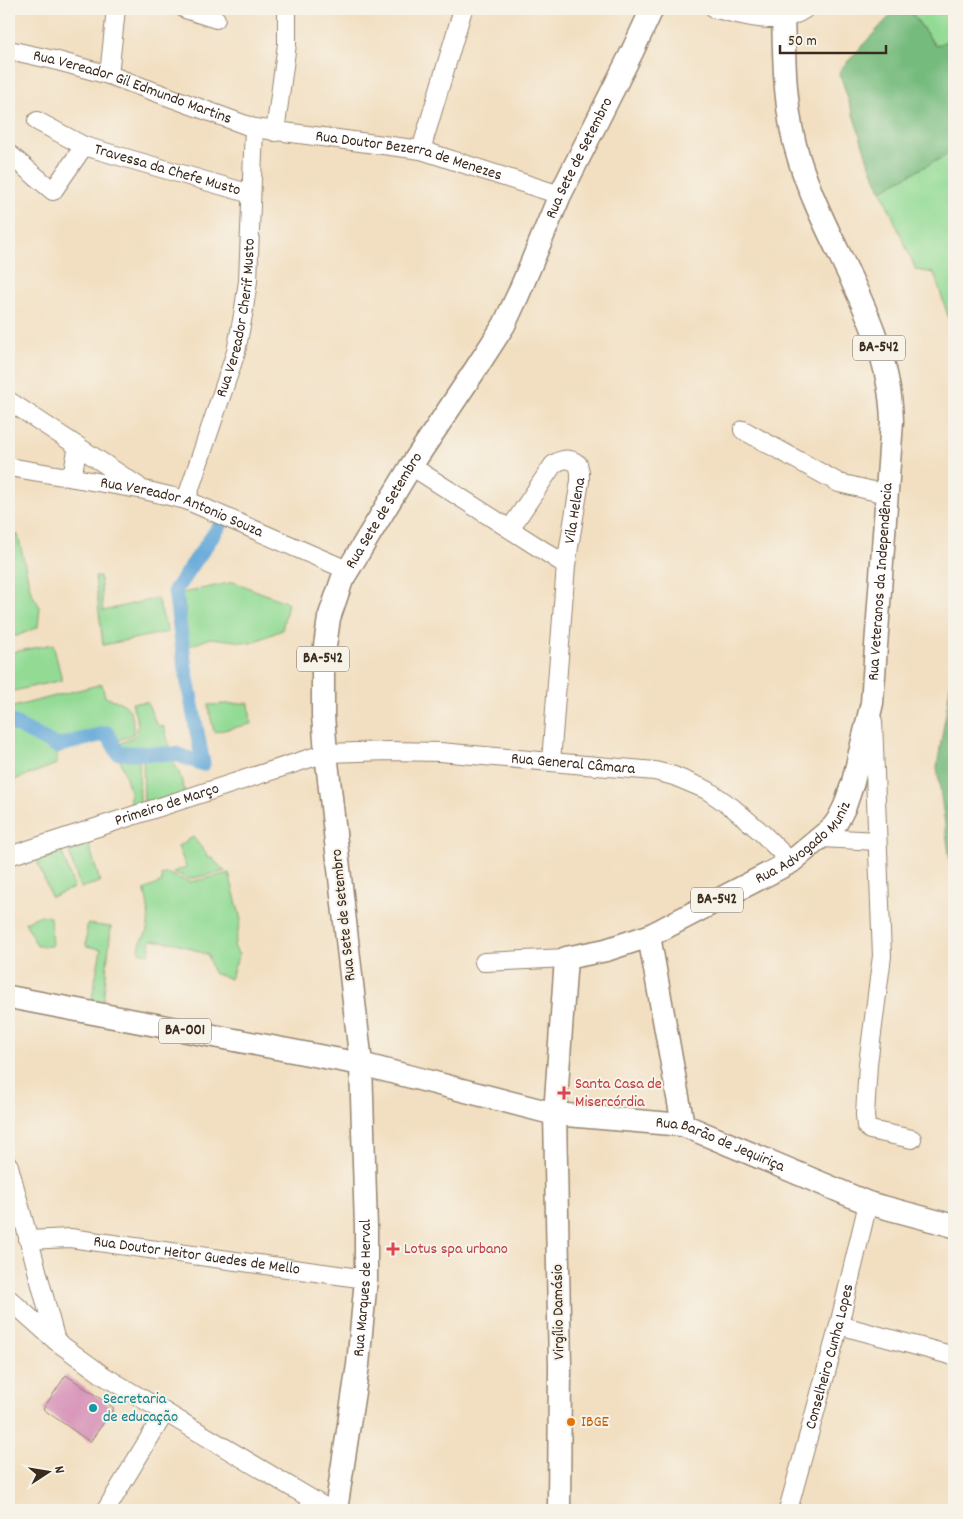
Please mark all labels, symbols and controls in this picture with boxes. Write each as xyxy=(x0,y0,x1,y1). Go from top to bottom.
scale bar xyxy=(780,22,887,54)
text: 50 m xyxy=(788,31,817,53)
street label: Rua Vereador Gil Edmundo Martins xyxy=(31,44,235,131)
street label: Rua Sete de Setembro xyxy=(540,93,619,222)
street label: Rua Doutor Bezerra de Menezes xyxy=(314,125,505,187)
street label: Travessa da Chefe Musto xyxy=(91,138,243,202)
street label: Rua Vereador Cherif Musto xyxy=(210,238,261,400)
road number: BA-542 xyxy=(853,336,905,360)
street label: Rua Sete de Setembro xyxy=(340,448,429,573)
street label: Rua Vereador Antonio Souza xyxy=(99,471,267,544)
street label: Vila Helena xyxy=(558,475,592,545)
street label: Rua Veteranos da Independência xyxy=(862,482,899,682)
road number: BA-542 xyxy=(297,646,349,672)
street label: Rua General Câmara xyxy=(510,747,636,781)
street label: Primeiro de Março xyxy=(112,777,222,832)
street label: Rua Advogado Muniz xyxy=(751,799,857,890)
street label: Rua Sete de Setembro xyxy=(326,848,362,982)
road number: BA-542 xyxy=(691,888,743,912)
road number: BA-001 xyxy=(159,1018,211,1044)
place label: Santa Casa de Misercórdia xyxy=(575,1073,662,1114)
marker: Santa Casa de Misercórdia xyxy=(557,1086,571,1100)
street label: Rua Barão de Jequiriça xyxy=(655,1111,789,1178)
street label: Rua Marques de Herval xyxy=(347,1219,378,1358)
street label: Rua Doutor Heitor Guedes de Mello xyxy=(92,1230,301,1281)
place label: Lotus spa urbano xyxy=(404,1238,508,1261)
marker: Lotus spa urbano xyxy=(386,1242,400,1256)
street label: Virgílio Damásio xyxy=(547,1264,571,1360)
street label: Conselheiro Cunha Lopes xyxy=(799,1281,860,1432)
place label: Secretaria de educação xyxy=(103,1388,178,1429)
marker: Secretaria de educação xyxy=(87,1402,99,1414)
place label: IBGE xyxy=(581,1411,610,1434)
marker: IBGE xyxy=(565,1416,577,1428)
north arrow xyxy=(22,1446,72,1496)
text: N xyxy=(48,1464,69,1475)

